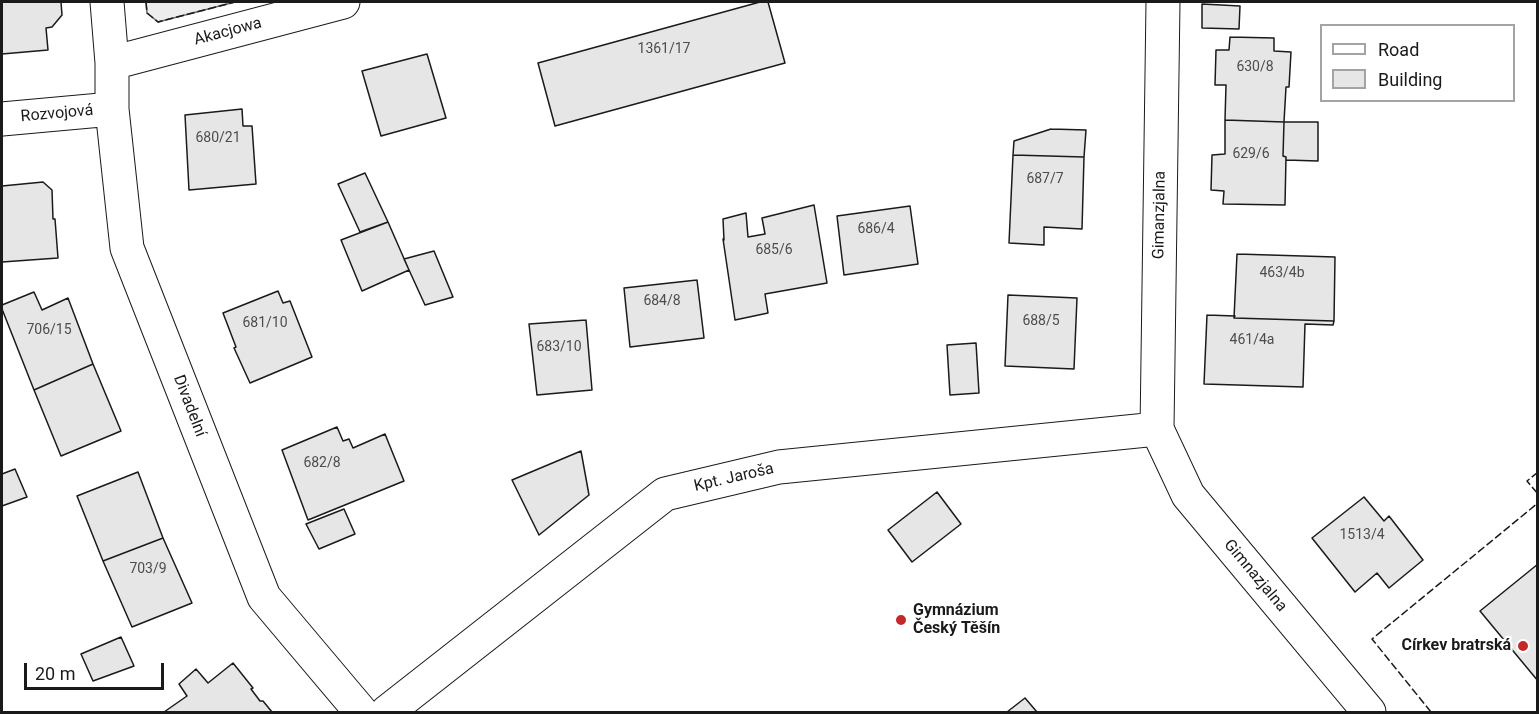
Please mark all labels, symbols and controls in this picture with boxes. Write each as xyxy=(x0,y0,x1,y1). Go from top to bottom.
street label: Akacjowa xyxy=(192,14,264,50)
legend xyxy=(1320,24,1515,102)
text: Road xyxy=(1378,39,1419,60)
house number: 1361/17 xyxy=(638,41,690,57)
house number: 630/8 xyxy=(1236,59,1274,75)
text: Building xyxy=(1378,69,1442,90)
street label: Rozvojová xyxy=(20,101,94,127)
house number: 680/21 xyxy=(195,130,241,146)
house number: 629/6 xyxy=(1232,146,1270,162)
house number: 687/7 xyxy=(1026,171,1064,187)
street label: Gimanzjalna xyxy=(1150,171,1170,259)
house number: 686/4 xyxy=(857,221,895,237)
house number: 685/6 xyxy=(755,242,793,258)
house number: 463/4b xyxy=(1259,265,1305,281)
house number: 684/8 xyxy=(643,293,681,309)
house number: 688/5 xyxy=(1022,313,1060,329)
house number: 681/10 xyxy=(242,315,288,331)
house number: 706/15 xyxy=(26,322,72,338)
house number: 461/4a xyxy=(1230,332,1274,348)
house number: 683/10 xyxy=(536,339,582,355)
street label: Divadelní xyxy=(168,372,210,440)
house number: 682/8 xyxy=(303,455,341,471)
street label: Kpt. Jaroša xyxy=(692,460,776,496)
house number: 1513/4 xyxy=(1339,527,1385,543)
street label: Gimnazjalna xyxy=(1219,536,1291,616)
house number: 703/9 xyxy=(129,561,167,577)
place label: Gymnázium Český Těšín xyxy=(913,601,1000,639)
marker: Gymnázium Český Těšín xyxy=(894,613,908,627)
place label: Církev bratrská xyxy=(1402,636,1511,656)
marker: Církev bratrská xyxy=(1516,639,1530,653)
scale bar xyxy=(27,651,166,689)
text: 20 m xyxy=(35,663,75,684)

